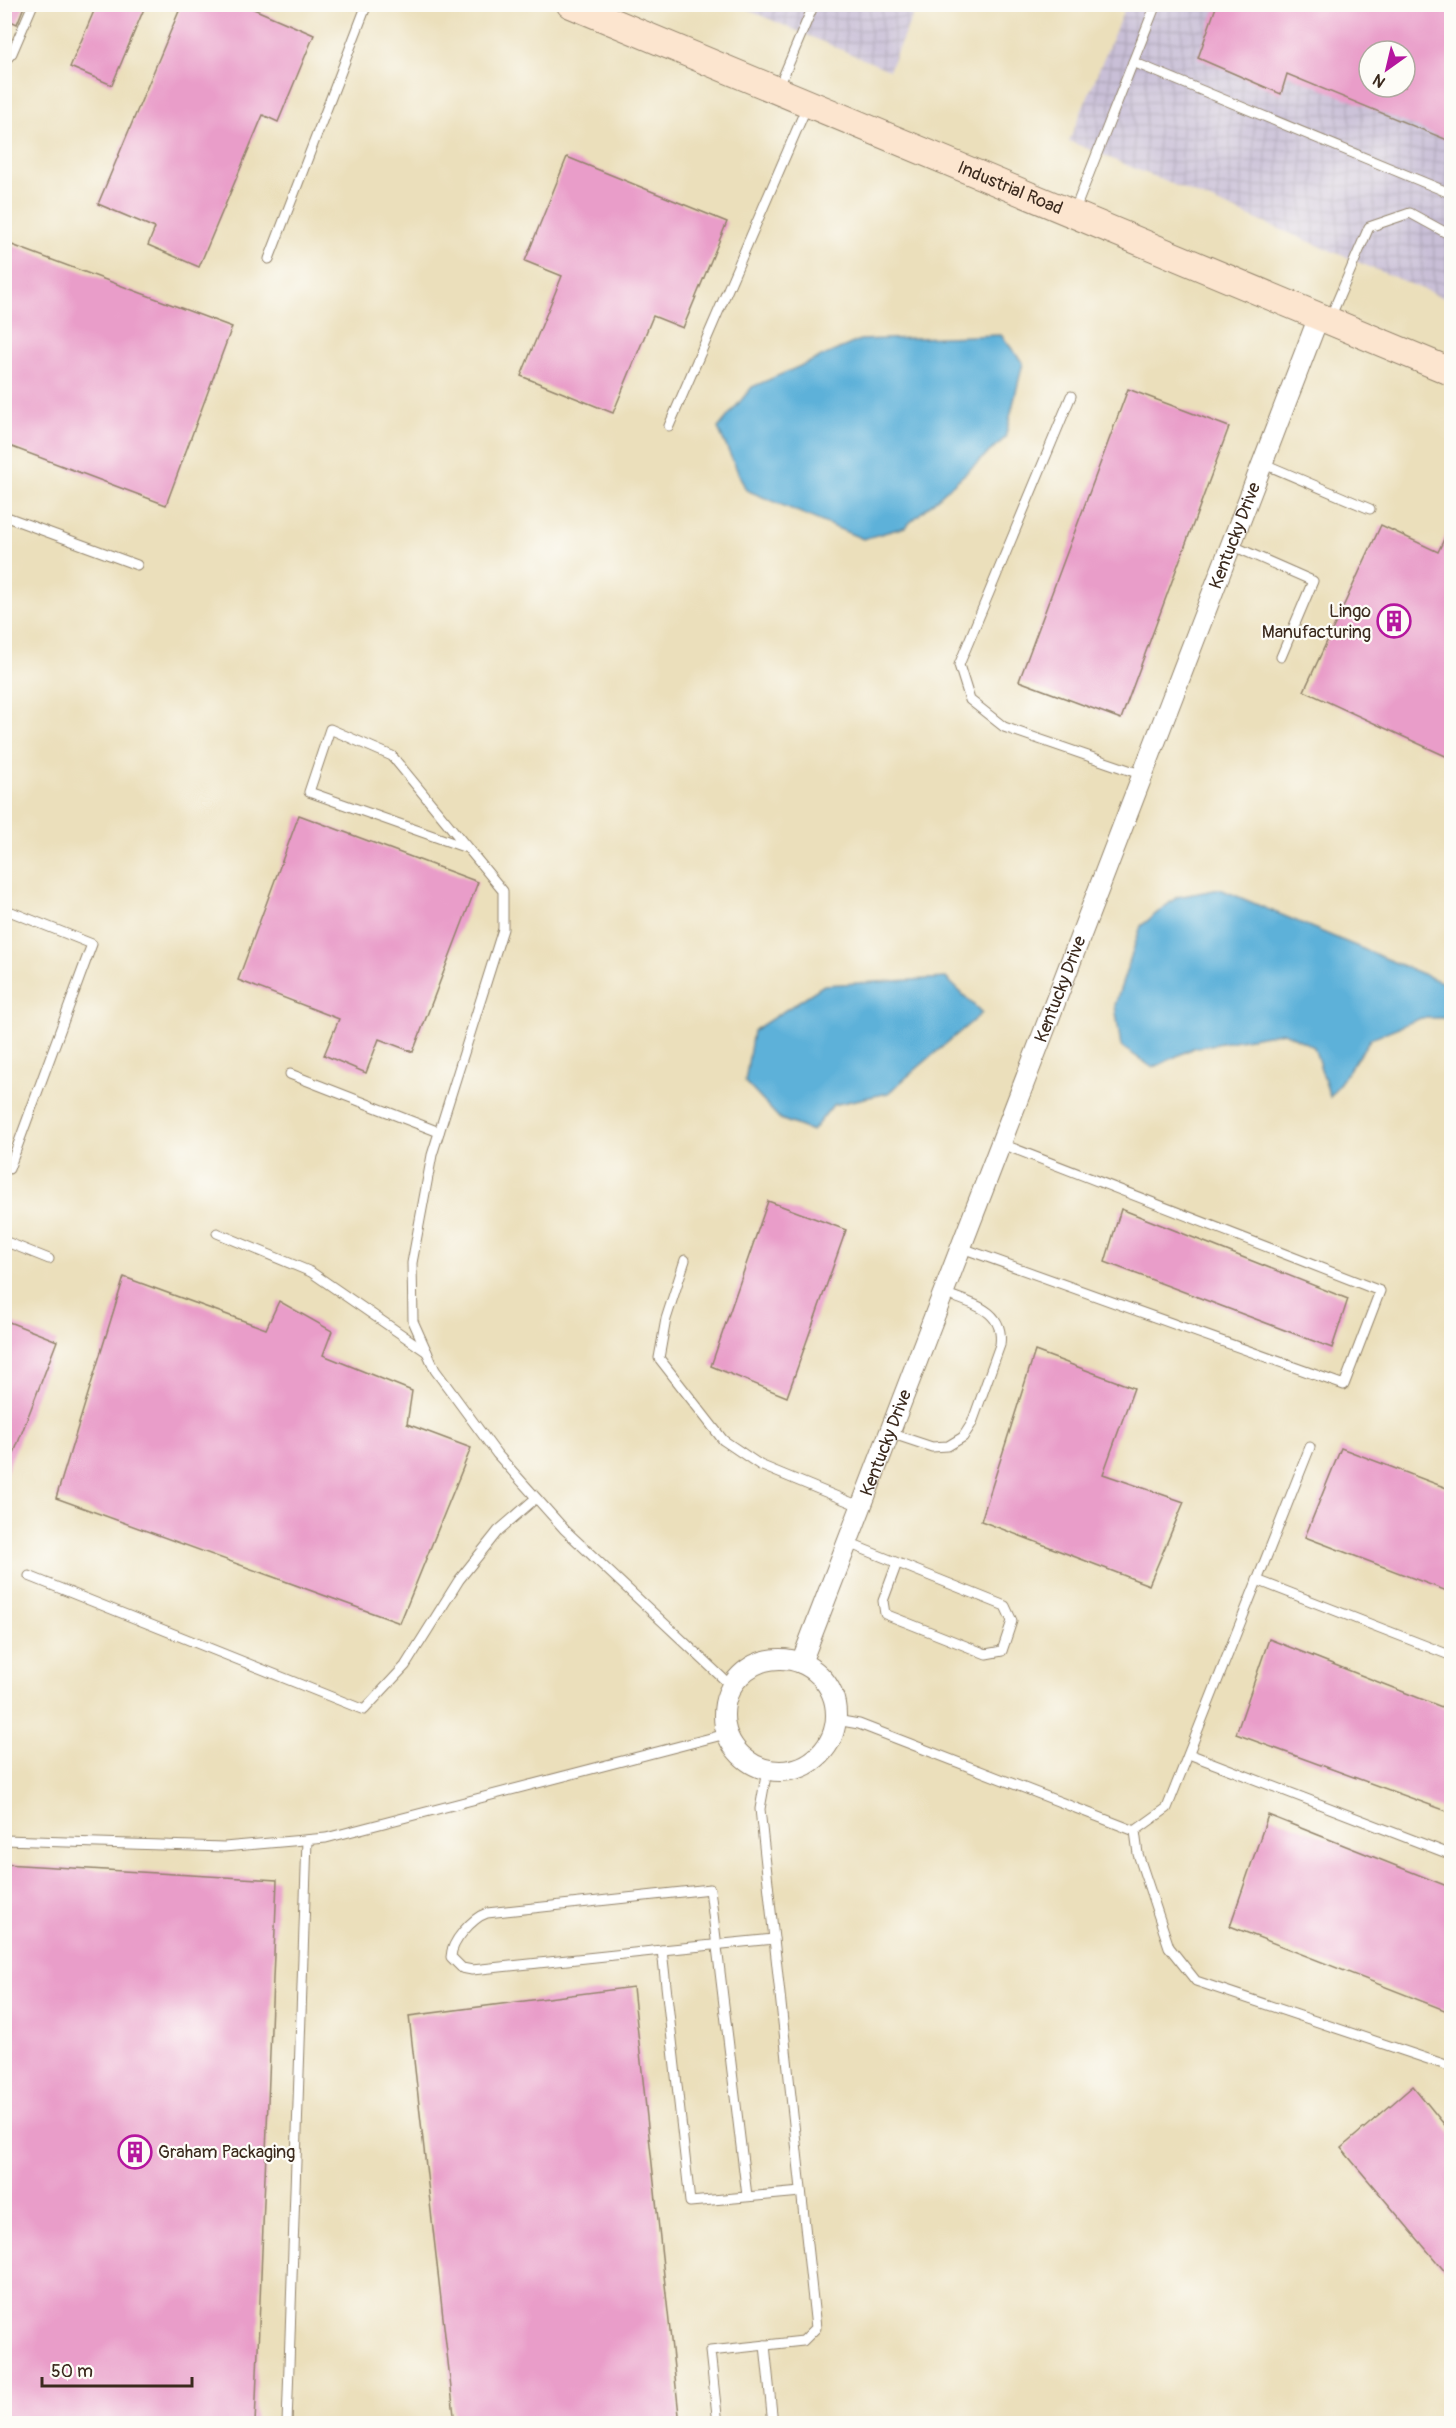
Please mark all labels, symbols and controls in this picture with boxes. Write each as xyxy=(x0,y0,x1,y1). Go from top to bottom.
north arrow xyxy=(1357,39,1417,99)
text: N xyxy=(1369,69,1389,92)
street label: Industrial Road xyxy=(954,156,1066,220)
street label: Kentucky Drive xyxy=(1204,479,1266,592)
place label: Lingo Manufacturing xyxy=(1262,600,1371,644)
building icon: Lingo Manufacturing xyxy=(1376,603,1412,639)
street label: Kentucky Drive xyxy=(1030,933,1092,1046)
street label: Kentucky Drive xyxy=(855,1386,917,1500)
building icon: Graham Packaging xyxy=(117,2134,153,2170)
place label: Graham Packaging xyxy=(158,2141,295,2164)
scale bar xyxy=(42,2350,192,2388)
text: 50 m xyxy=(51,2360,93,2383)

